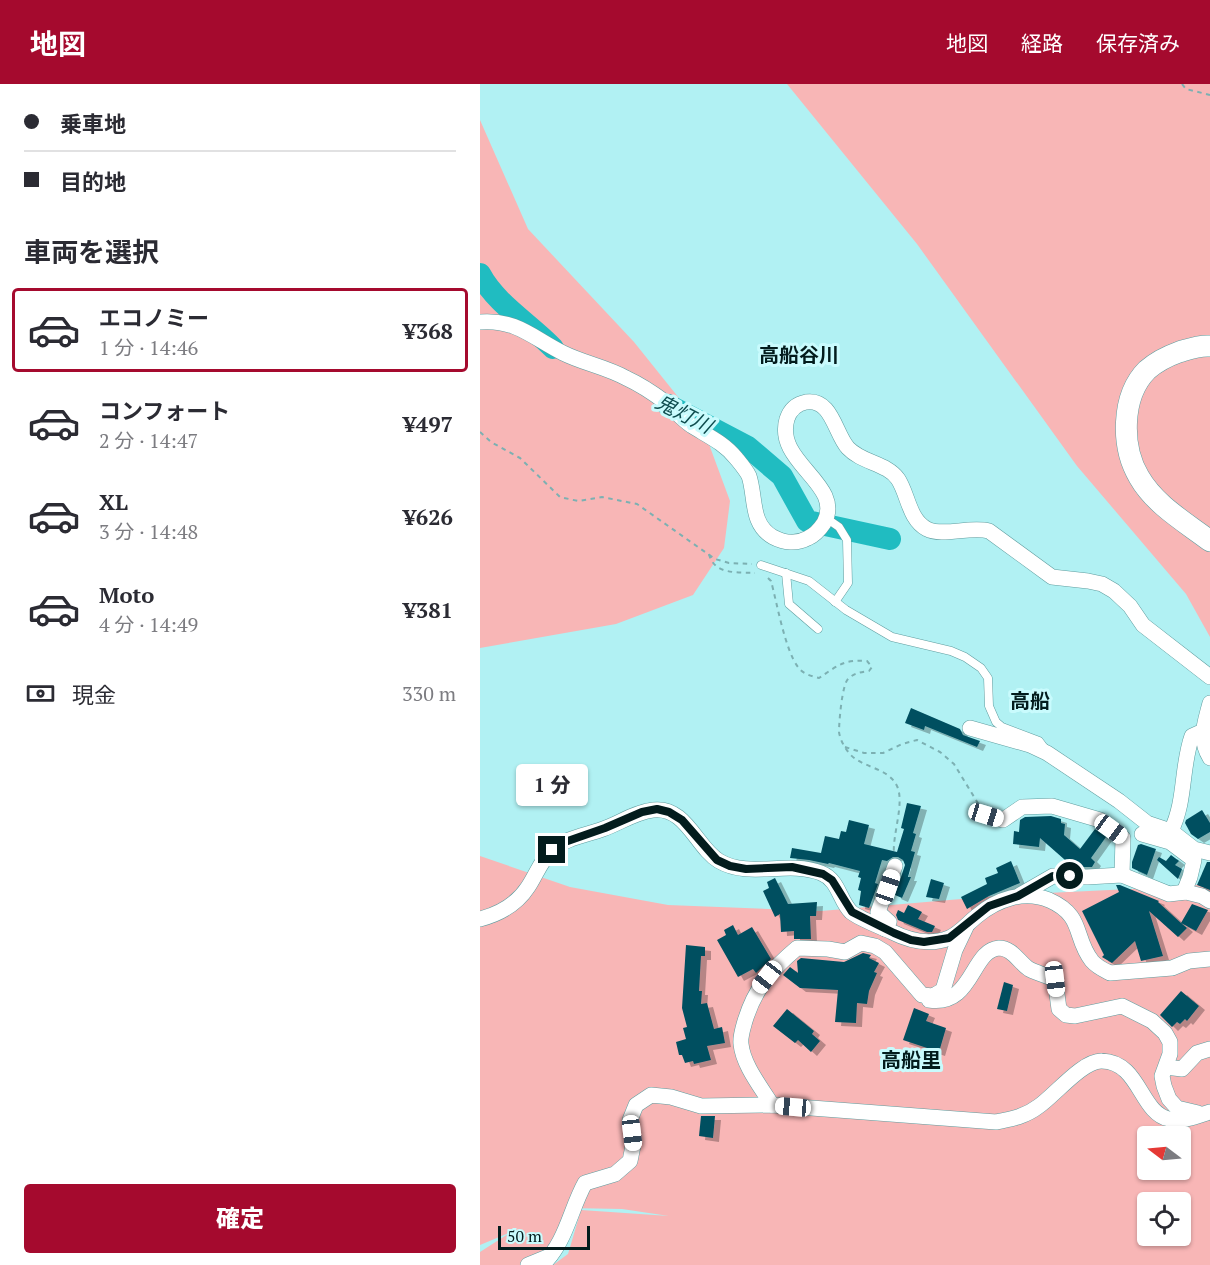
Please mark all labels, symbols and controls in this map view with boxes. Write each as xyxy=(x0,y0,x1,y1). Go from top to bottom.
text: 地図 xyxy=(30,25,86,62)
text: 地図 xyxy=(946,29,988,57)
text: 経路 xyxy=(1021,29,1063,57)
text: 保存済み xyxy=(1096,29,1180,57)
text: 乗車地 xyxy=(60,109,126,138)
text: 目的地 xyxy=(60,167,126,196)
text: 車両を選択 xyxy=(24,234,159,270)
icon: car xyxy=(27,303,81,357)
text: エコノミー xyxy=(99,303,209,332)
text: ¥368 xyxy=(403,316,453,345)
text: 1 分 · 14:46 xyxy=(99,334,198,361)
district label: 高船谷川 xyxy=(759,341,839,368)
water label: 鬼灯川 xyxy=(651,388,719,440)
icon: car xyxy=(27,396,81,450)
text: コンフォート xyxy=(99,396,230,425)
text: ¥497 xyxy=(403,409,453,438)
text: 2 分 · 14:47 xyxy=(99,427,198,454)
text: XL xyxy=(99,487,128,516)
icon: car xyxy=(27,489,81,543)
text: ¥626 xyxy=(403,502,453,531)
text: 3 分 · 14:48 xyxy=(99,518,198,545)
text: Moto xyxy=(99,580,154,609)
icon: car xyxy=(27,582,81,636)
text: ¥381 xyxy=(403,595,453,624)
text: 4 分 · 14:49 xyxy=(99,611,198,638)
icon: cash xyxy=(24,677,57,710)
text: 現金 xyxy=(72,680,116,709)
text: 330 m xyxy=(402,680,456,707)
district label: 高船 xyxy=(1010,687,1050,714)
callout: 1 分 xyxy=(516,763,588,805)
text: 1 分 xyxy=(534,771,570,798)
car xyxy=(966,801,1006,829)
car xyxy=(1091,811,1131,847)
route end xyxy=(538,836,565,863)
route start xyxy=(1056,862,1083,889)
car xyxy=(874,867,902,907)
car xyxy=(749,957,785,997)
car xyxy=(1044,960,1066,998)
district label: 高船里 xyxy=(881,1046,941,1073)
car xyxy=(774,1096,812,1118)
car xyxy=(621,1114,643,1152)
north arrow xyxy=(1137,1126,1191,1180)
map controls xyxy=(1137,1126,1191,1246)
button: 確定 xyxy=(24,1184,456,1253)
button: locate xyxy=(1137,1192,1191,1246)
scale bar xyxy=(498,1223,590,1250)
text: 50 m xyxy=(507,1225,542,1247)

